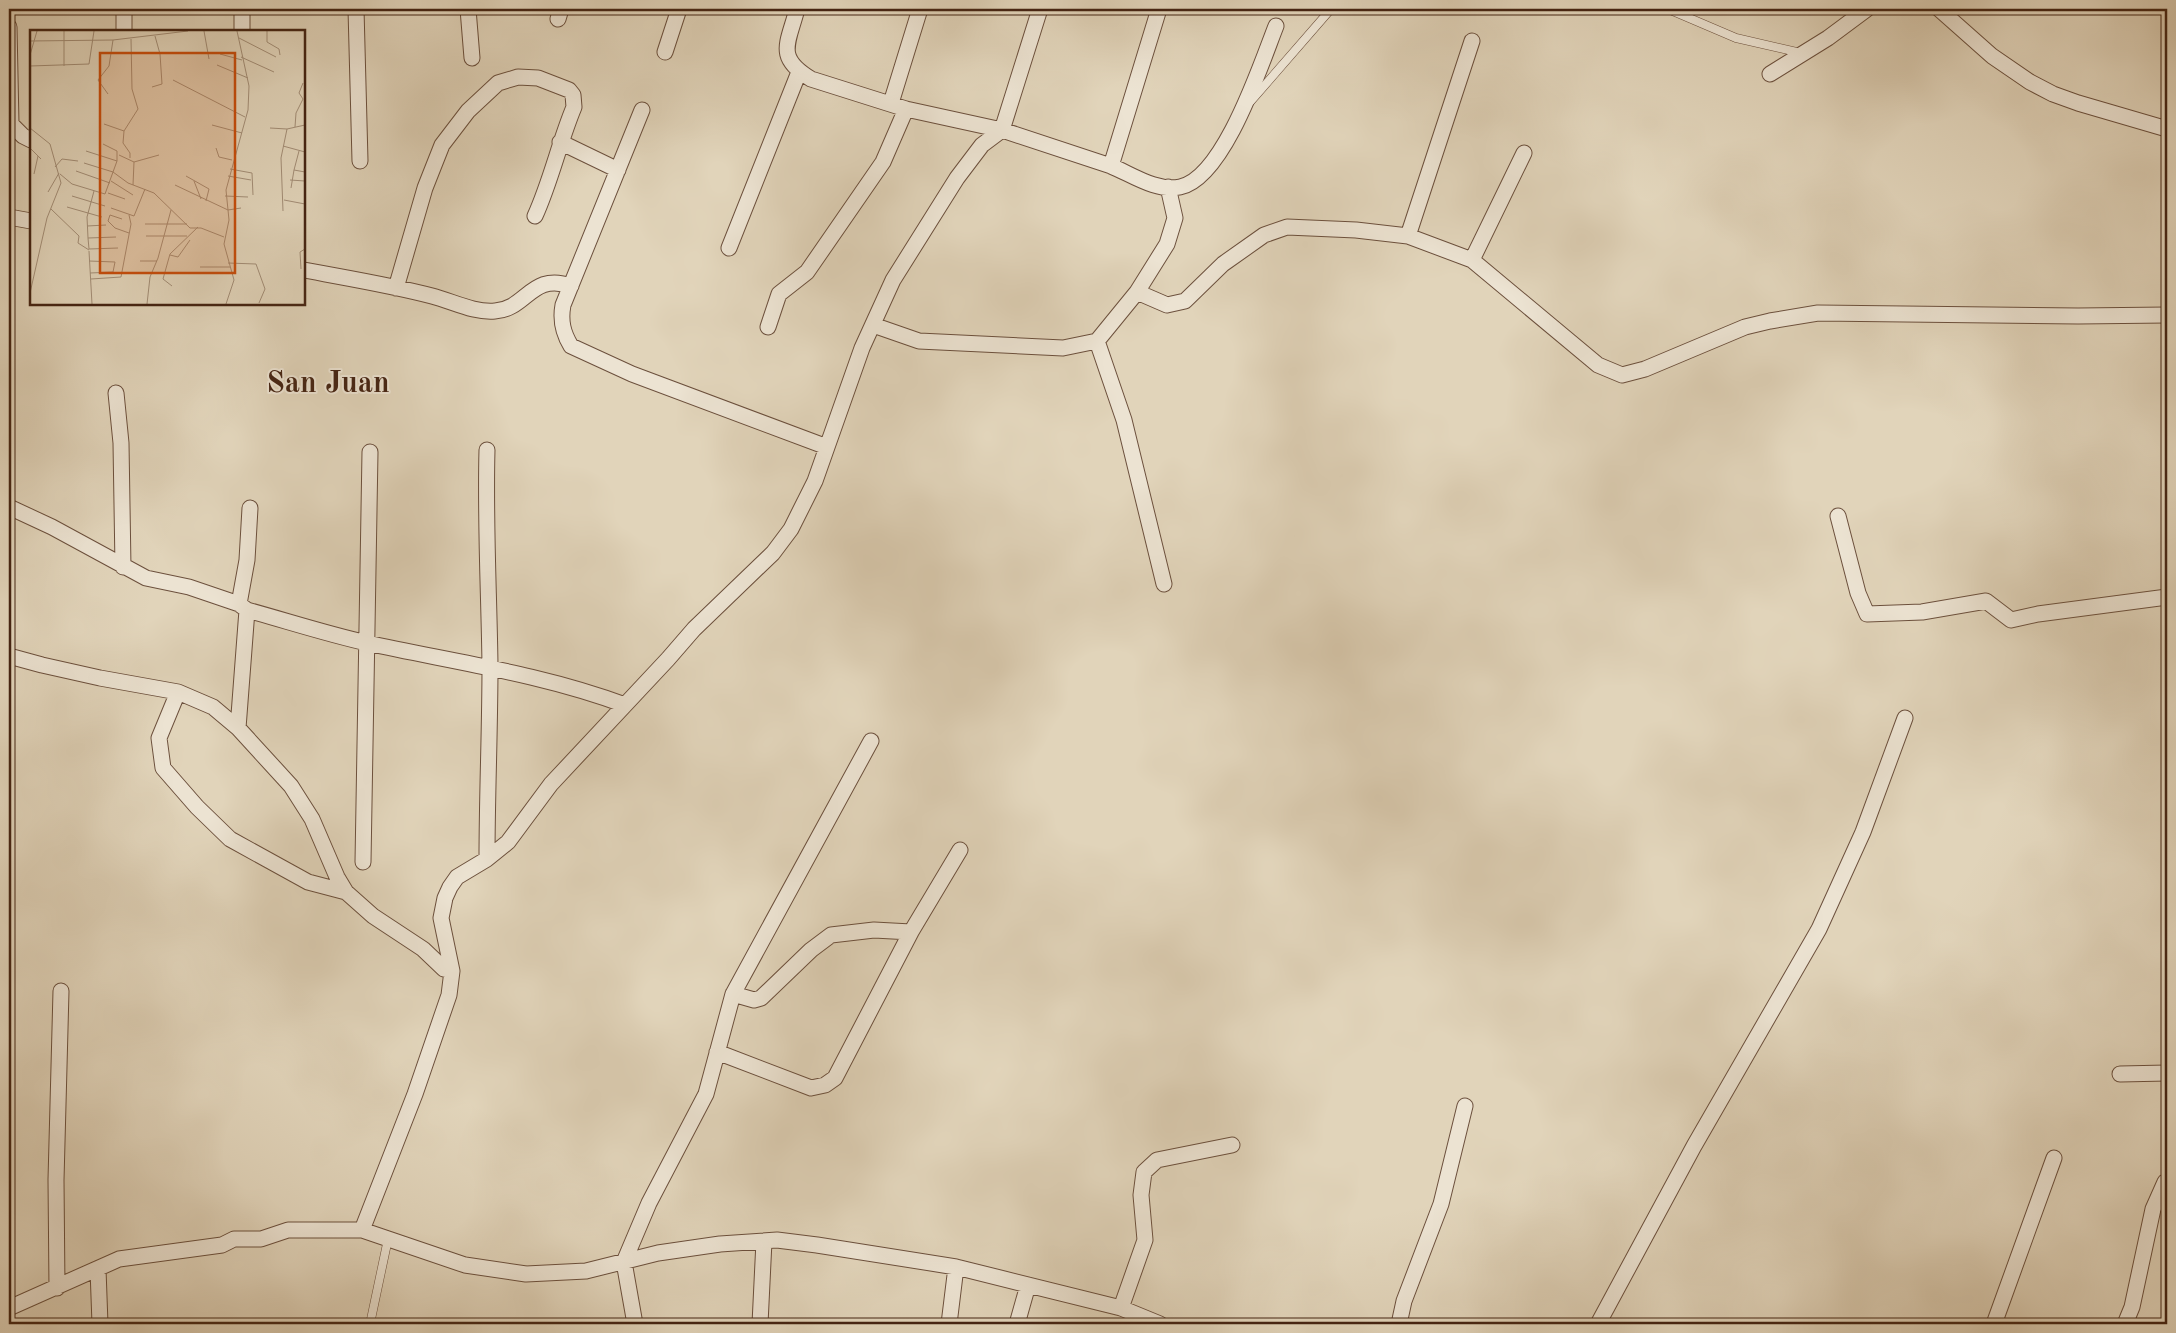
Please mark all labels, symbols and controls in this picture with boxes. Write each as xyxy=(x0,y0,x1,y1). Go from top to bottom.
inset map xyxy=(30,30,305,305)
district label: San Juan xyxy=(266,369,390,399)

